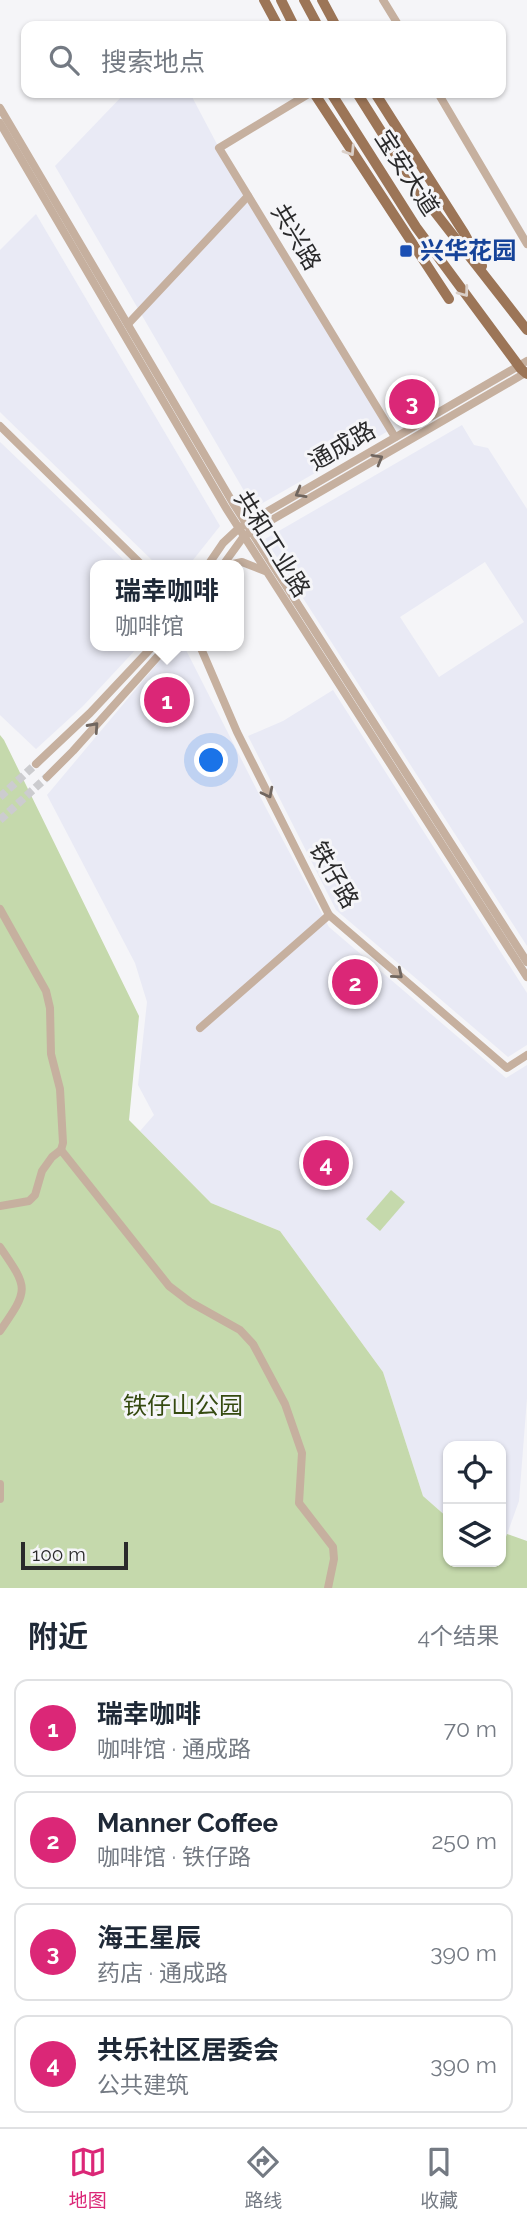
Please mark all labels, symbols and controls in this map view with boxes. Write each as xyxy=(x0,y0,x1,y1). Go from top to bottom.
search box xyxy=(21,21,506,98)
icon: search xyxy=(45,41,83,79)
text: 搜索地点 xyxy=(101,47,205,77)
street label: 宝安大道 xyxy=(369,125,446,221)
one-way arrow xyxy=(342,143,355,156)
street label: 共兴路 xyxy=(265,198,327,275)
place label: 兴华花园 xyxy=(420,236,516,265)
marker: 兴华花园 xyxy=(398,243,414,259)
one-way arrow xyxy=(455,285,468,297)
pin: 3 xyxy=(389,376,435,428)
street label: 通成路 xyxy=(303,415,380,476)
one-way arrow xyxy=(370,454,383,467)
street label: 共和工业路 xyxy=(228,485,317,602)
one-way arrow xyxy=(294,485,307,498)
popup xyxy=(90,560,244,651)
text: 瑞幸咖啡 xyxy=(115,576,219,606)
text: 咖啡馆 xyxy=(115,612,184,639)
pin: 1 xyxy=(144,674,190,726)
one-way arrow xyxy=(86,723,99,736)
your location xyxy=(194,743,228,777)
one-way arrow xyxy=(259,786,273,798)
street label: 铁仔路 xyxy=(304,836,365,913)
pin: 2 xyxy=(332,956,378,1008)
one-way arrow xyxy=(390,966,403,978)
pin: 4 xyxy=(303,1137,349,1189)
park label: 铁仔山公园 xyxy=(123,1391,243,1420)
map controls xyxy=(443,1441,506,1567)
button: locate xyxy=(443,1441,506,1504)
button: layers xyxy=(443,1504,506,1567)
scale bar xyxy=(21,1539,128,1571)
text: 100 m xyxy=(32,1543,86,1565)
text: 附近 xyxy=(28,1619,88,1654)
text: 4个结果 xyxy=(417,1622,499,1649)
text: 瑞幸咖啡 xyxy=(97,1699,201,1729)
text: 1 xyxy=(47,1715,59,1742)
text: 70 m xyxy=(444,1715,497,1742)
text: 咖啡馆 · 通成路 xyxy=(97,1735,251,1762)
text: Manner Coffee xyxy=(97,1808,278,1838)
text: 2 xyxy=(47,1827,59,1854)
text: 250 m xyxy=(431,1827,497,1854)
text: 咖啡馆 · 铁仔路 xyxy=(97,1843,251,1870)
text: 海王星辰 xyxy=(97,1923,201,1953)
text: 3 xyxy=(47,1939,59,1966)
text: 390 m xyxy=(430,1939,497,1966)
text: 药店 · 通成路 xyxy=(97,1959,228,1986)
text: 共乐社区居委会 xyxy=(97,2035,279,2065)
text: 4 xyxy=(46,2051,60,2078)
text: 390 m xyxy=(430,2051,497,2078)
text: 公共建筑 xyxy=(97,2071,189,2098)
tab: 地图 xyxy=(69,2143,107,2212)
tab: 路线 xyxy=(244,2143,282,2212)
tab: 收藏 xyxy=(420,2143,458,2212)

